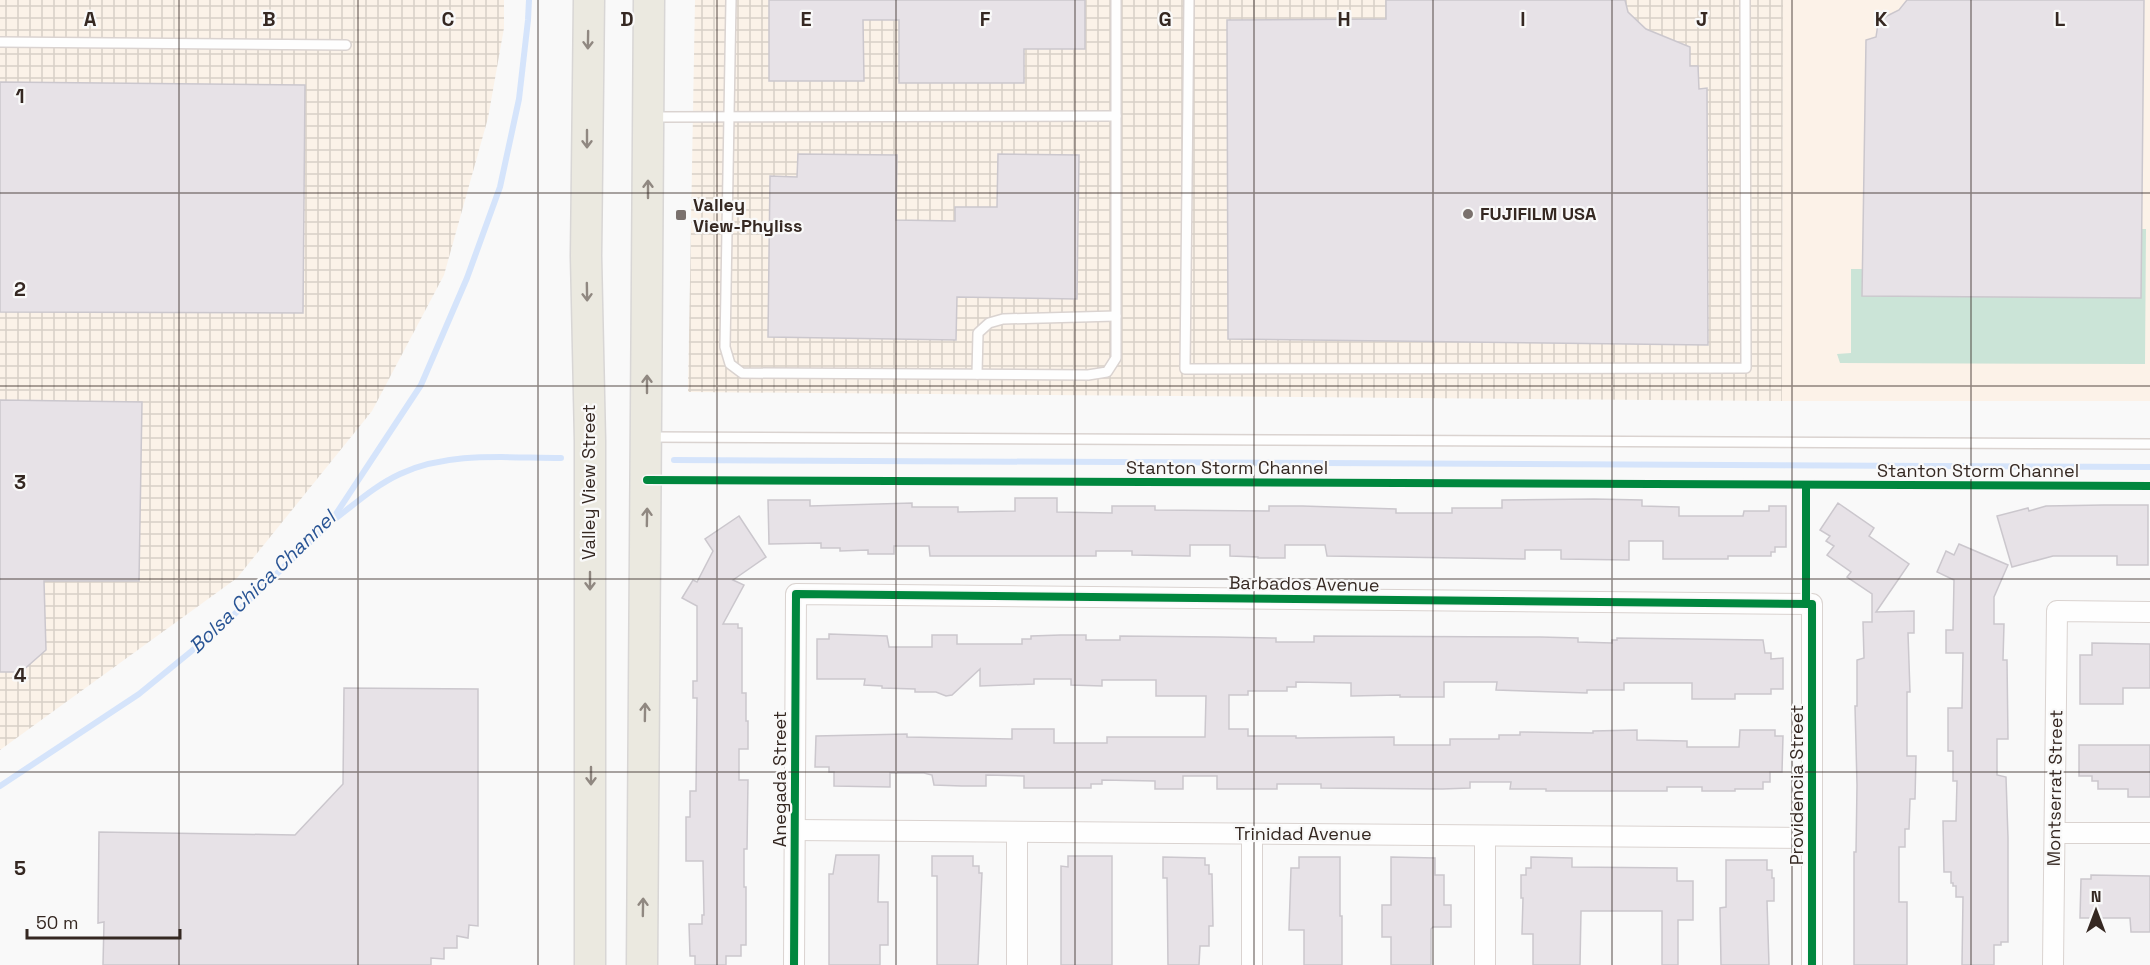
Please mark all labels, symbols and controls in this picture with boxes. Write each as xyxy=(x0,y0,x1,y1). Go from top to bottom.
text: A xyxy=(84,6,97,32)
text: B xyxy=(262,6,276,32)
text: C xyxy=(442,6,455,32)
text: D xyxy=(620,6,634,32)
text: E xyxy=(800,6,812,32)
text: F xyxy=(980,6,991,32)
text: G xyxy=(1158,6,1172,32)
text: H xyxy=(1337,6,1351,32)
text: I xyxy=(1520,6,1526,32)
text: J xyxy=(1696,6,1708,32)
text: K xyxy=(1875,6,1888,32)
text: L xyxy=(2055,6,2066,32)
one-way arrow xyxy=(582,30,594,50)
text: 1 xyxy=(15,83,25,109)
one-way arrow xyxy=(581,129,593,149)
one-way arrow xyxy=(642,180,654,200)
place label: Valley View-Phyliss xyxy=(693,193,802,237)
place label: FUJIFILM USA xyxy=(1480,202,1597,225)
marker: FUJIFILM USA xyxy=(1461,207,1475,221)
marker: Valley View-Phyliss xyxy=(674,208,688,222)
text: 2 xyxy=(14,276,26,302)
one-way arrow xyxy=(581,282,593,302)
one-way arrow xyxy=(641,375,653,395)
street label: Valley View Street xyxy=(577,404,600,560)
street label: Stanton Storm Channel xyxy=(1126,456,1328,479)
street label: Stanton Storm Channel xyxy=(1877,459,2079,482)
text: 3 xyxy=(14,469,26,495)
water label: Bolsa Chica Channel xyxy=(183,504,342,659)
one-way arrow xyxy=(641,507,652,527)
one-way arrow xyxy=(584,571,596,591)
street label: Barbados Avenue xyxy=(1228,571,1380,596)
text: 4 xyxy=(14,662,27,688)
one-way arrow xyxy=(639,702,651,722)
street label: Providencia Street xyxy=(1785,705,1808,865)
street label: Montserrat Street xyxy=(2042,709,2067,867)
street label: Anegada Street xyxy=(768,711,791,847)
one-way arrow xyxy=(585,766,597,786)
street label: Trinidad Avenue xyxy=(1234,822,1372,845)
text: 5 xyxy=(14,855,26,881)
north arrow xyxy=(2066,881,2126,941)
text: N xyxy=(2091,886,2101,907)
one-way arrow xyxy=(637,897,649,917)
scale bar xyxy=(27,902,180,940)
text: 50 m xyxy=(36,911,78,934)

